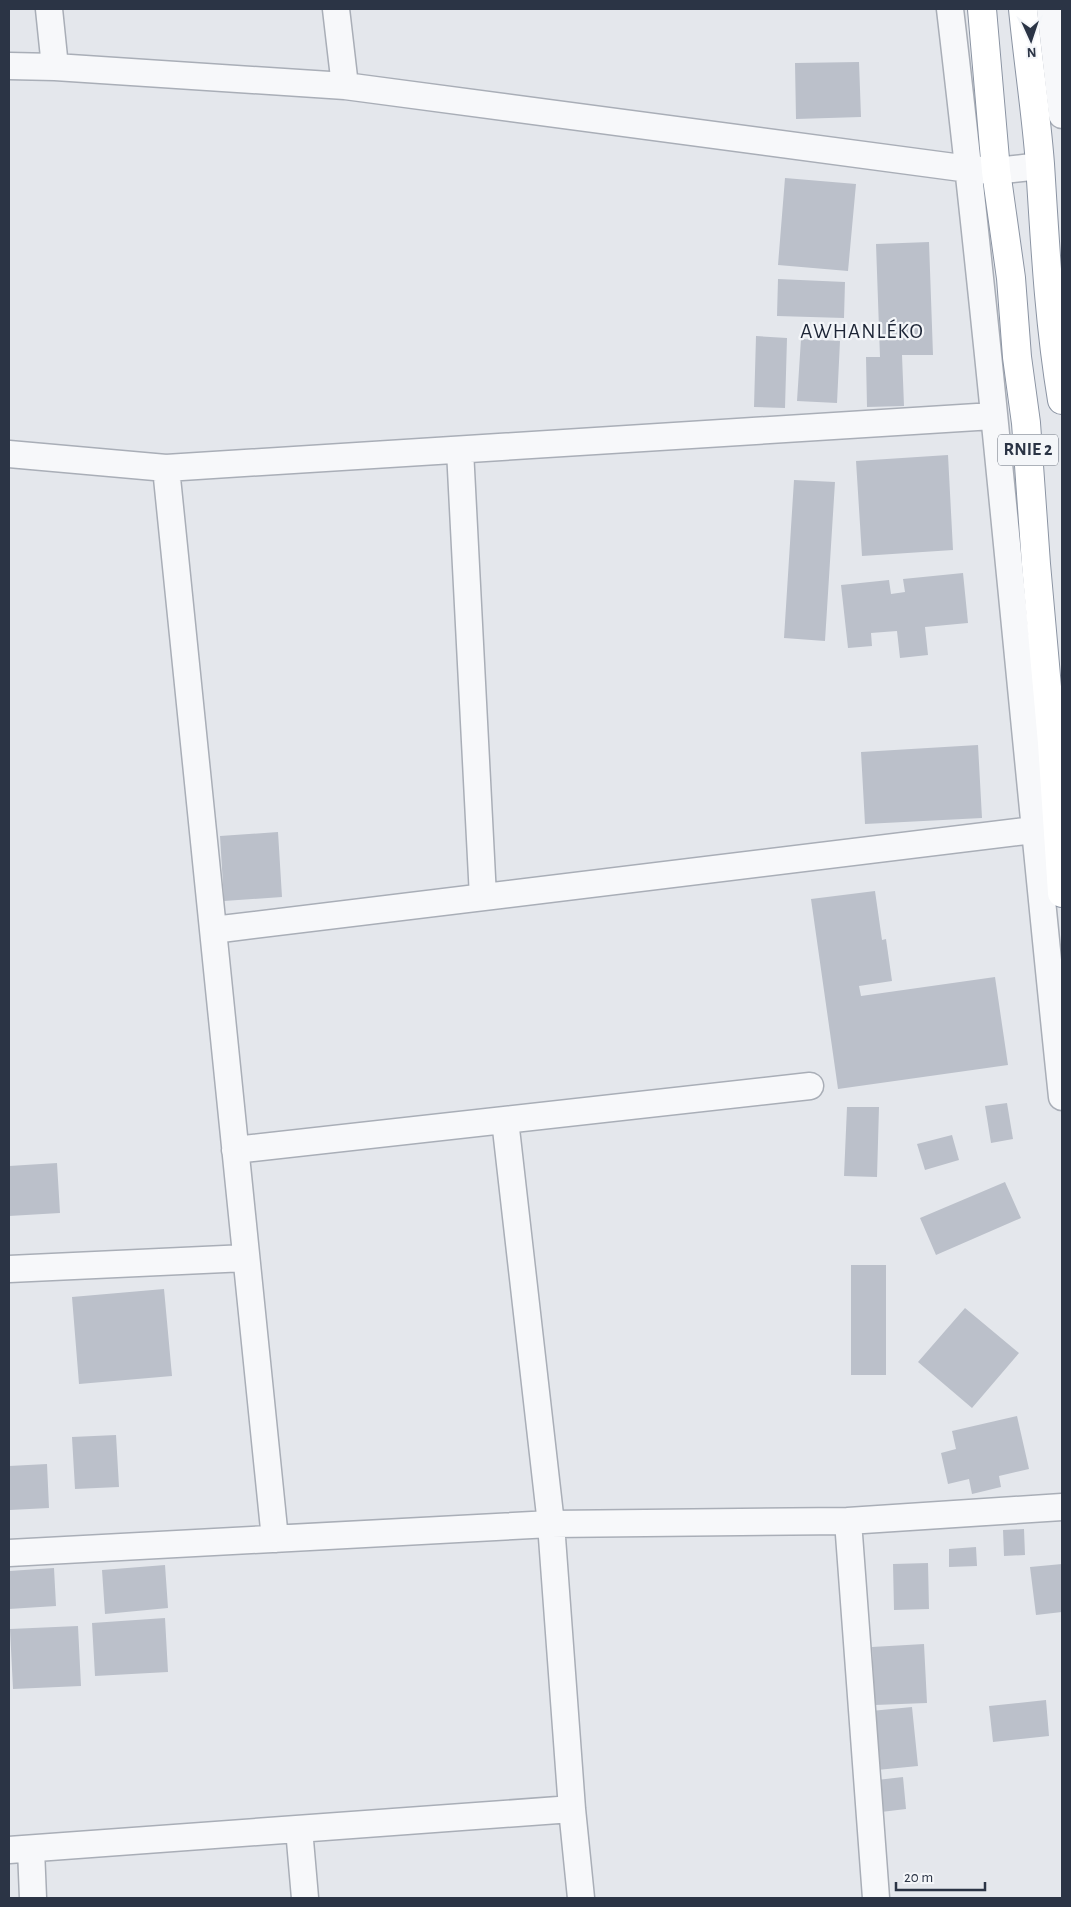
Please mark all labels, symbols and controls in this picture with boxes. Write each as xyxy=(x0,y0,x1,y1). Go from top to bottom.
north arrow xyxy=(1006,15,1056,65)
text: N xyxy=(1026,45,1037,59)
district label: AWHANLÉKO xyxy=(800,319,924,342)
road number: RNIE 2 xyxy=(998,434,1058,466)
scale bar xyxy=(896,1860,985,1892)
text: 20 m xyxy=(904,1870,933,1885)

